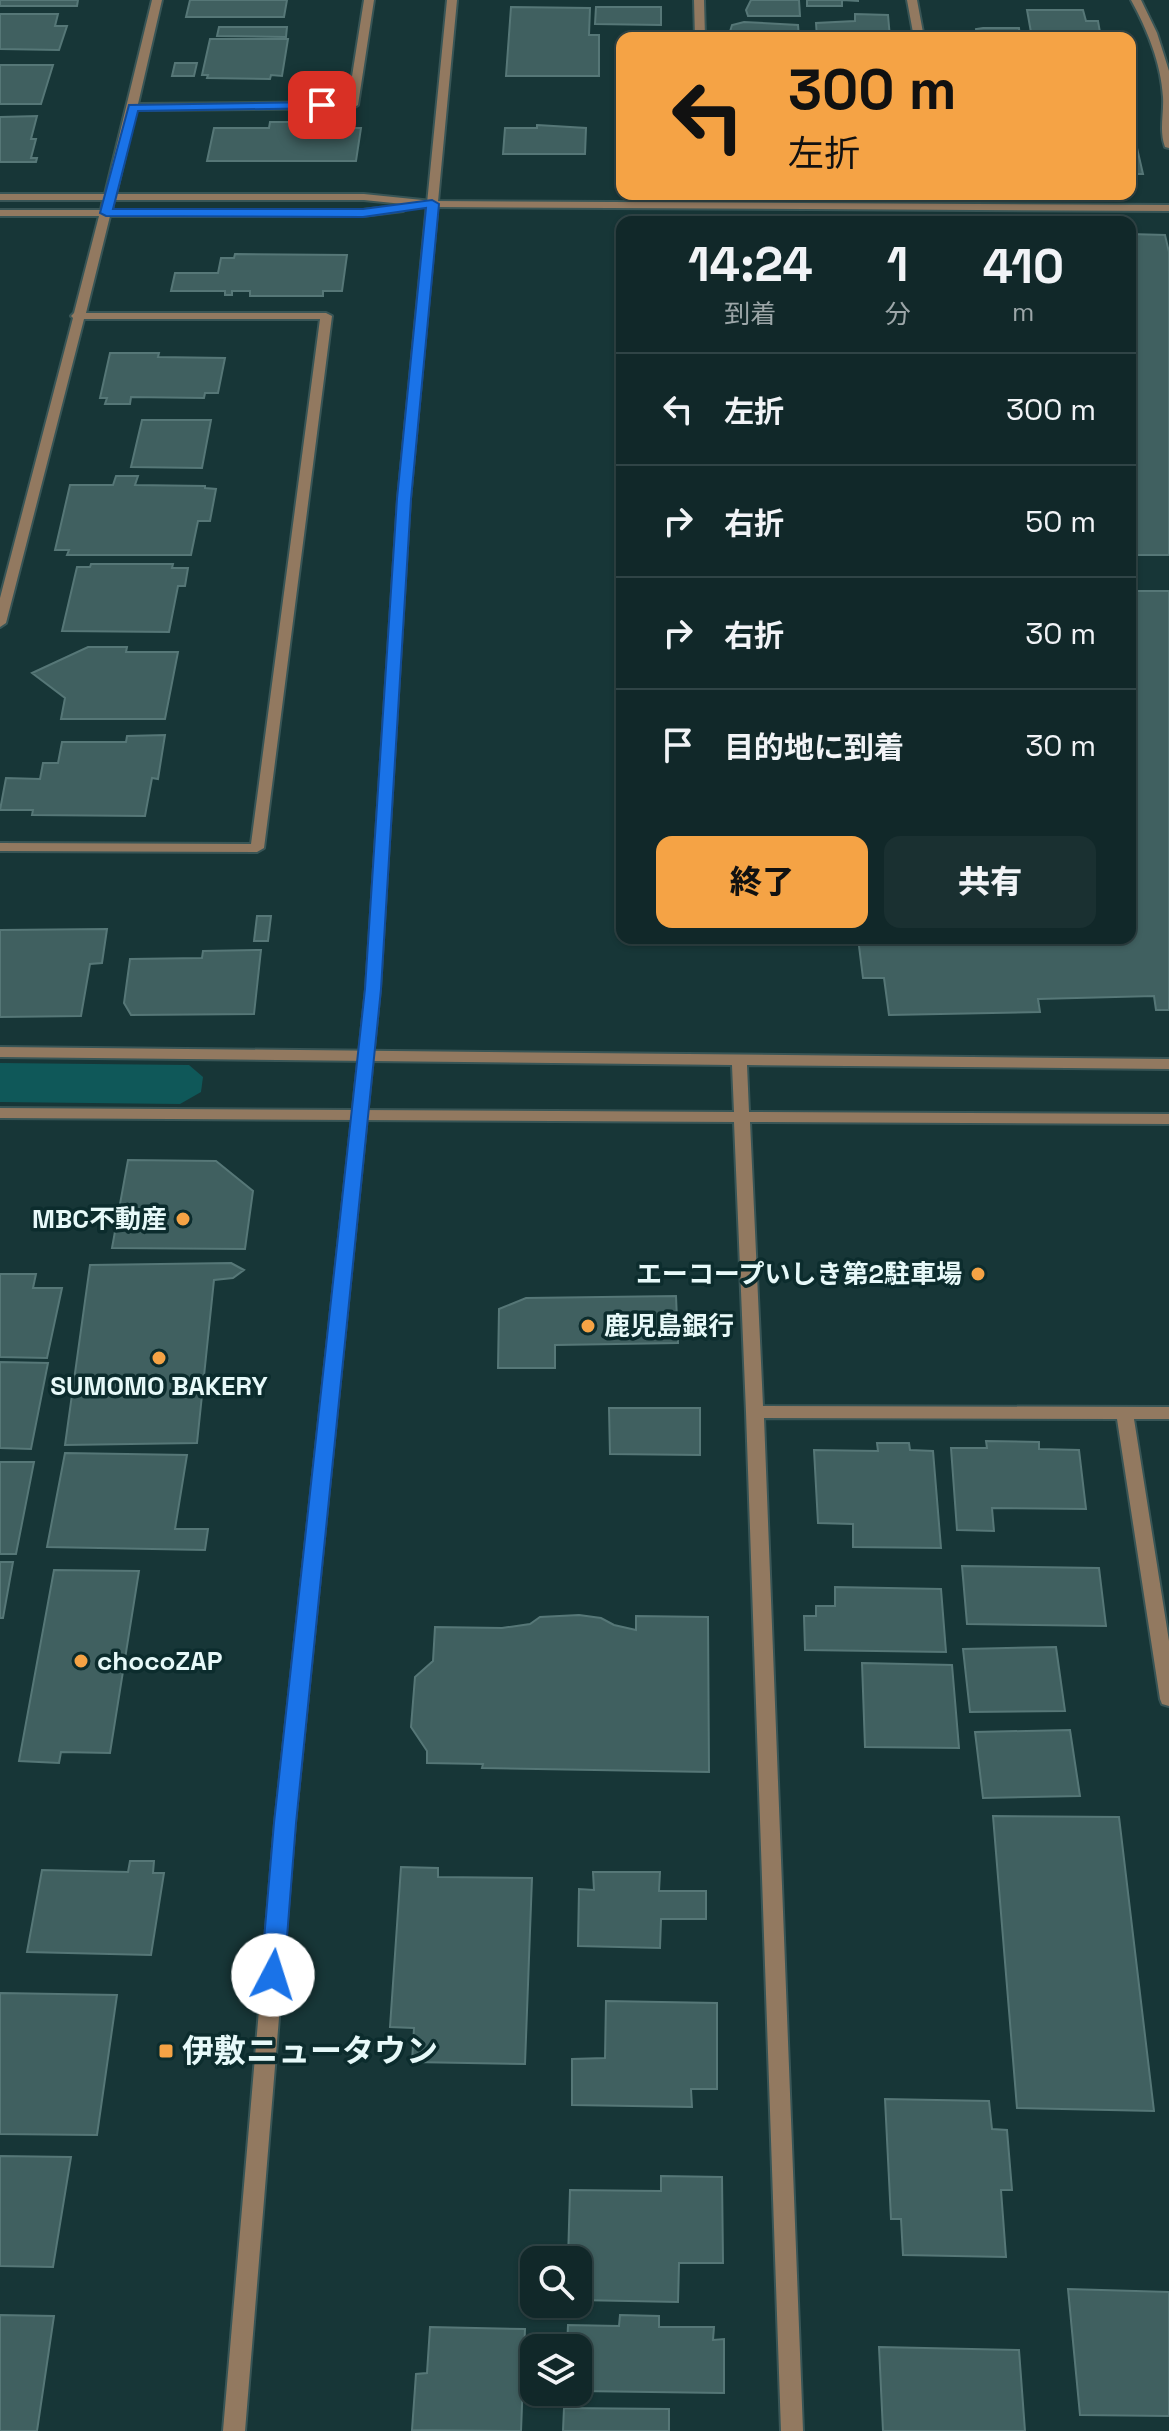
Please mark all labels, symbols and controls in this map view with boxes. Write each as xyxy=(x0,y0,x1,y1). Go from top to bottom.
text: 300 m xyxy=(788,54,957,125)
icon: left xyxy=(656,64,760,168)
pin xyxy=(288,71,356,139)
icon: arrive xyxy=(300,83,344,127)
text: 左折 xyxy=(788,131,860,177)
text: 14:24 xyxy=(688,234,813,295)
text: 1 xyxy=(887,234,908,295)
text: 410 xyxy=(983,236,1064,297)
text: m xyxy=(1012,295,1034,329)
text: 到着 xyxy=(724,297,776,331)
text: 分 xyxy=(885,297,911,331)
icon: left xyxy=(656,387,700,431)
text: 300 m xyxy=(1006,390,1096,429)
text: 左折 xyxy=(724,392,784,431)
icon: right xyxy=(656,499,700,543)
text: 50 m xyxy=(1025,502,1096,541)
text: 右折 xyxy=(724,504,784,543)
icon: right xyxy=(656,611,700,655)
text: 30 m xyxy=(1025,614,1096,653)
text: 右折 xyxy=(724,616,784,655)
icon: arrive xyxy=(656,723,700,767)
text: 30 m xyxy=(1025,726,1096,765)
text: 目的地に到着 xyxy=(724,728,904,767)
button: 終了 xyxy=(656,836,868,928)
button: 共有 xyxy=(884,836,1096,928)
place label: MBC不動産 xyxy=(32,1202,167,1236)
marker: MBC不動産 xyxy=(174,1210,192,1228)
place label: エーコープいしき第2駐車場 xyxy=(636,1257,962,1291)
marker: エーコープいしき第2駐車場 xyxy=(969,1265,987,1283)
place label: 鹿児島銀行 xyxy=(604,1309,734,1343)
marker: 鹿児島銀行 xyxy=(579,1317,597,1335)
marker: SUMOMO BAKERY xyxy=(150,1349,168,1367)
place label: SUMOMO BAKERY xyxy=(50,1369,268,1403)
place label: chocoZAP xyxy=(97,1644,223,1678)
marker: chocoZAP xyxy=(72,1652,90,1670)
position arrow xyxy=(231,1933,315,2017)
place label: 伊敷ニュータウン xyxy=(182,2031,438,2071)
marker: 伊敷ニュータウン xyxy=(157,2042,175,2060)
map controls xyxy=(520,2246,592,2406)
button: search xyxy=(520,2246,592,2318)
button: layers xyxy=(520,2334,592,2406)

